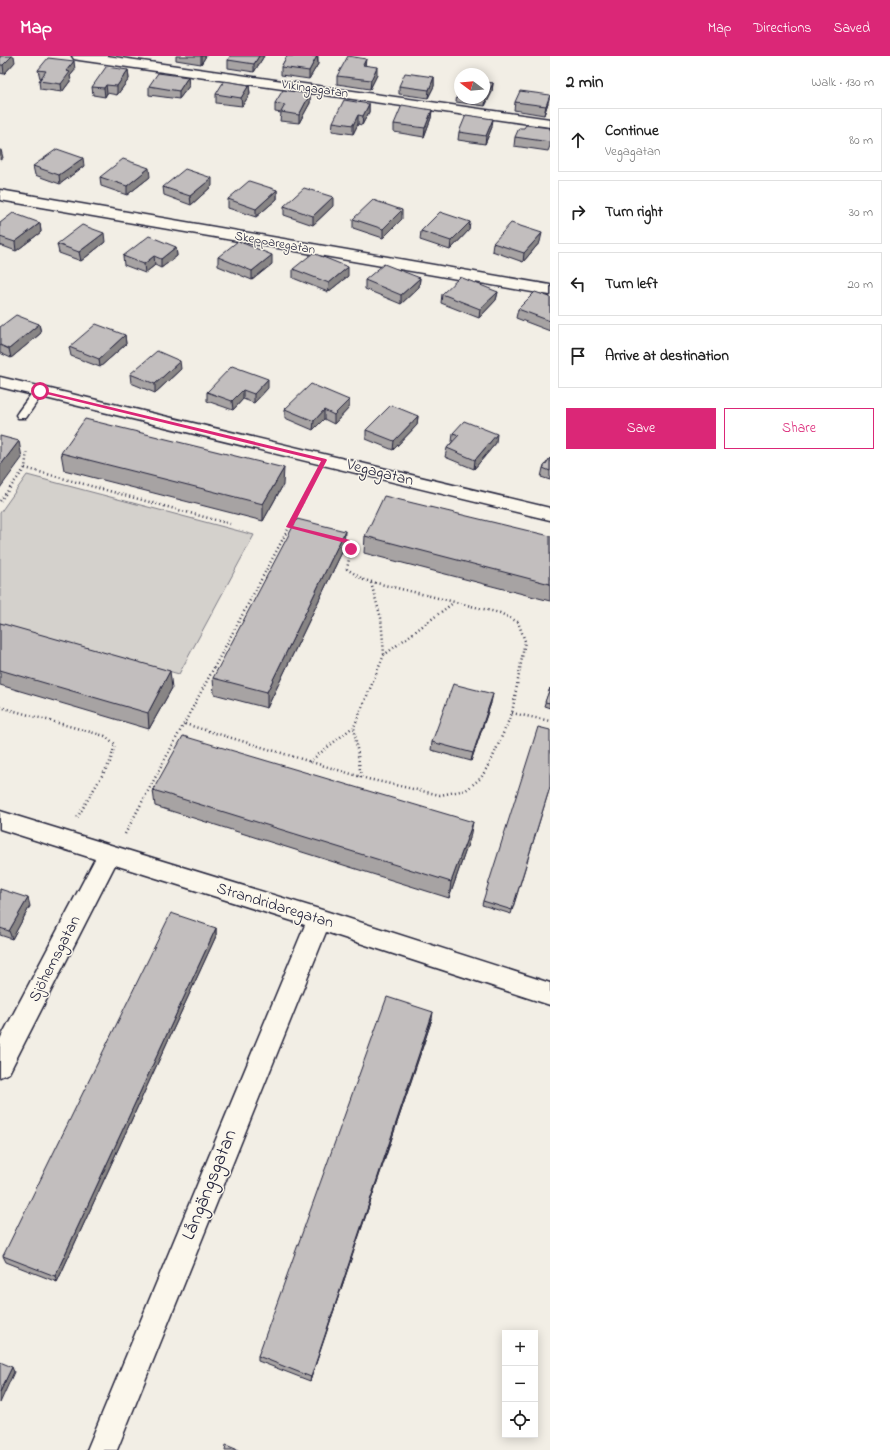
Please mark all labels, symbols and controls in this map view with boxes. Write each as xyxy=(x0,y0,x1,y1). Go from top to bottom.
text: Map xyxy=(20,15,52,42)
text: Map xyxy=(708,18,731,39)
text: Directions xyxy=(753,18,811,39)
text: Saved xyxy=(833,18,870,39)
north arrow xyxy=(454,68,490,104)
text: 2 min xyxy=(566,70,603,95)
text: Walk · 130 m xyxy=(811,73,874,92)
street label: Vikingagatan xyxy=(279,75,350,104)
text: Continue xyxy=(605,120,659,142)
icon: ahead xyxy=(567,129,589,151)
text: 80 m xyxy=(849,131,873,150)
text: Vegagatan xyxy=(605,142,660,161)
icon: right xyxy=(567,201,589,223)
text: Turn right xyxy=(605,201,663,223)
text: 30 m xyxy=(849,203,873,222)
street label: Skepparegatan xyxy=(233,227,317,260)
icon: left xyxy=(567,273,589,295)
text: Turn left xyxy=(605,273,658,295)
text: 20 m xyxy=(848,275,873,294)
icon: arrive xyxy=(567,345,589,367)
text: Arrive at destination xyxy=(605,345,729,367)
route start xyxy=(31,382,49,400)
button: Save xyxy=(566,408,716,449)
button: Share xyxy=(724,408,874,449)
street label: Vegagatan xyxy=(343,453,416,493)
route end xyxy=(342,540,360,558)
street label: Strandridaregatan xyxy=(213,877,337,935)
street label: Sjöhemsgatan xyxy=(23,911,87,1006)
street label: Långängsgatan xyxy=(176,1126,246,1245)
map controls xyxy=(502,1330,538,1438)
button: + xyxy=(502,1330,538,1366)
button: − xyxy=(502,1366,538,1402)
button: locate xyxy=(502,1402,538,1438)

